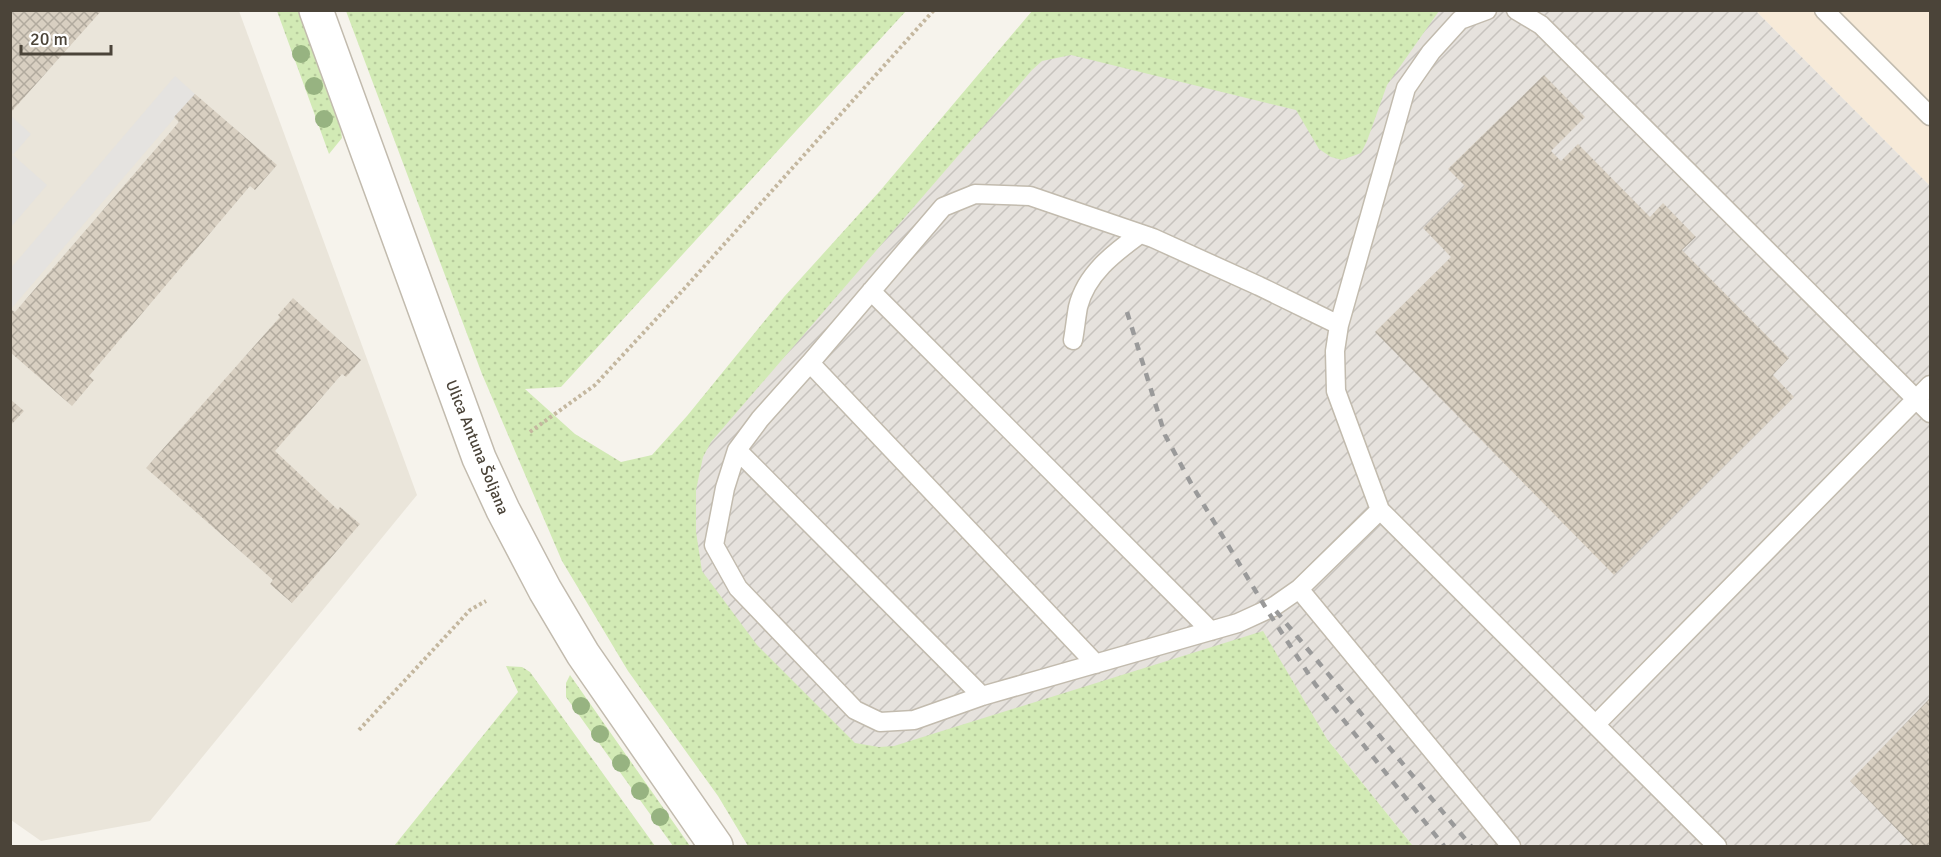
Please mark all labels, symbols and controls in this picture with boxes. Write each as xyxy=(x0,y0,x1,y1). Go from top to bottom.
scale bar xyxy=(21,18,111,56)
text: 20 m xyxy=(30,28,68,50)
street label: Ulica Antuna Šoljana xyxy=(441,377,513,518)

